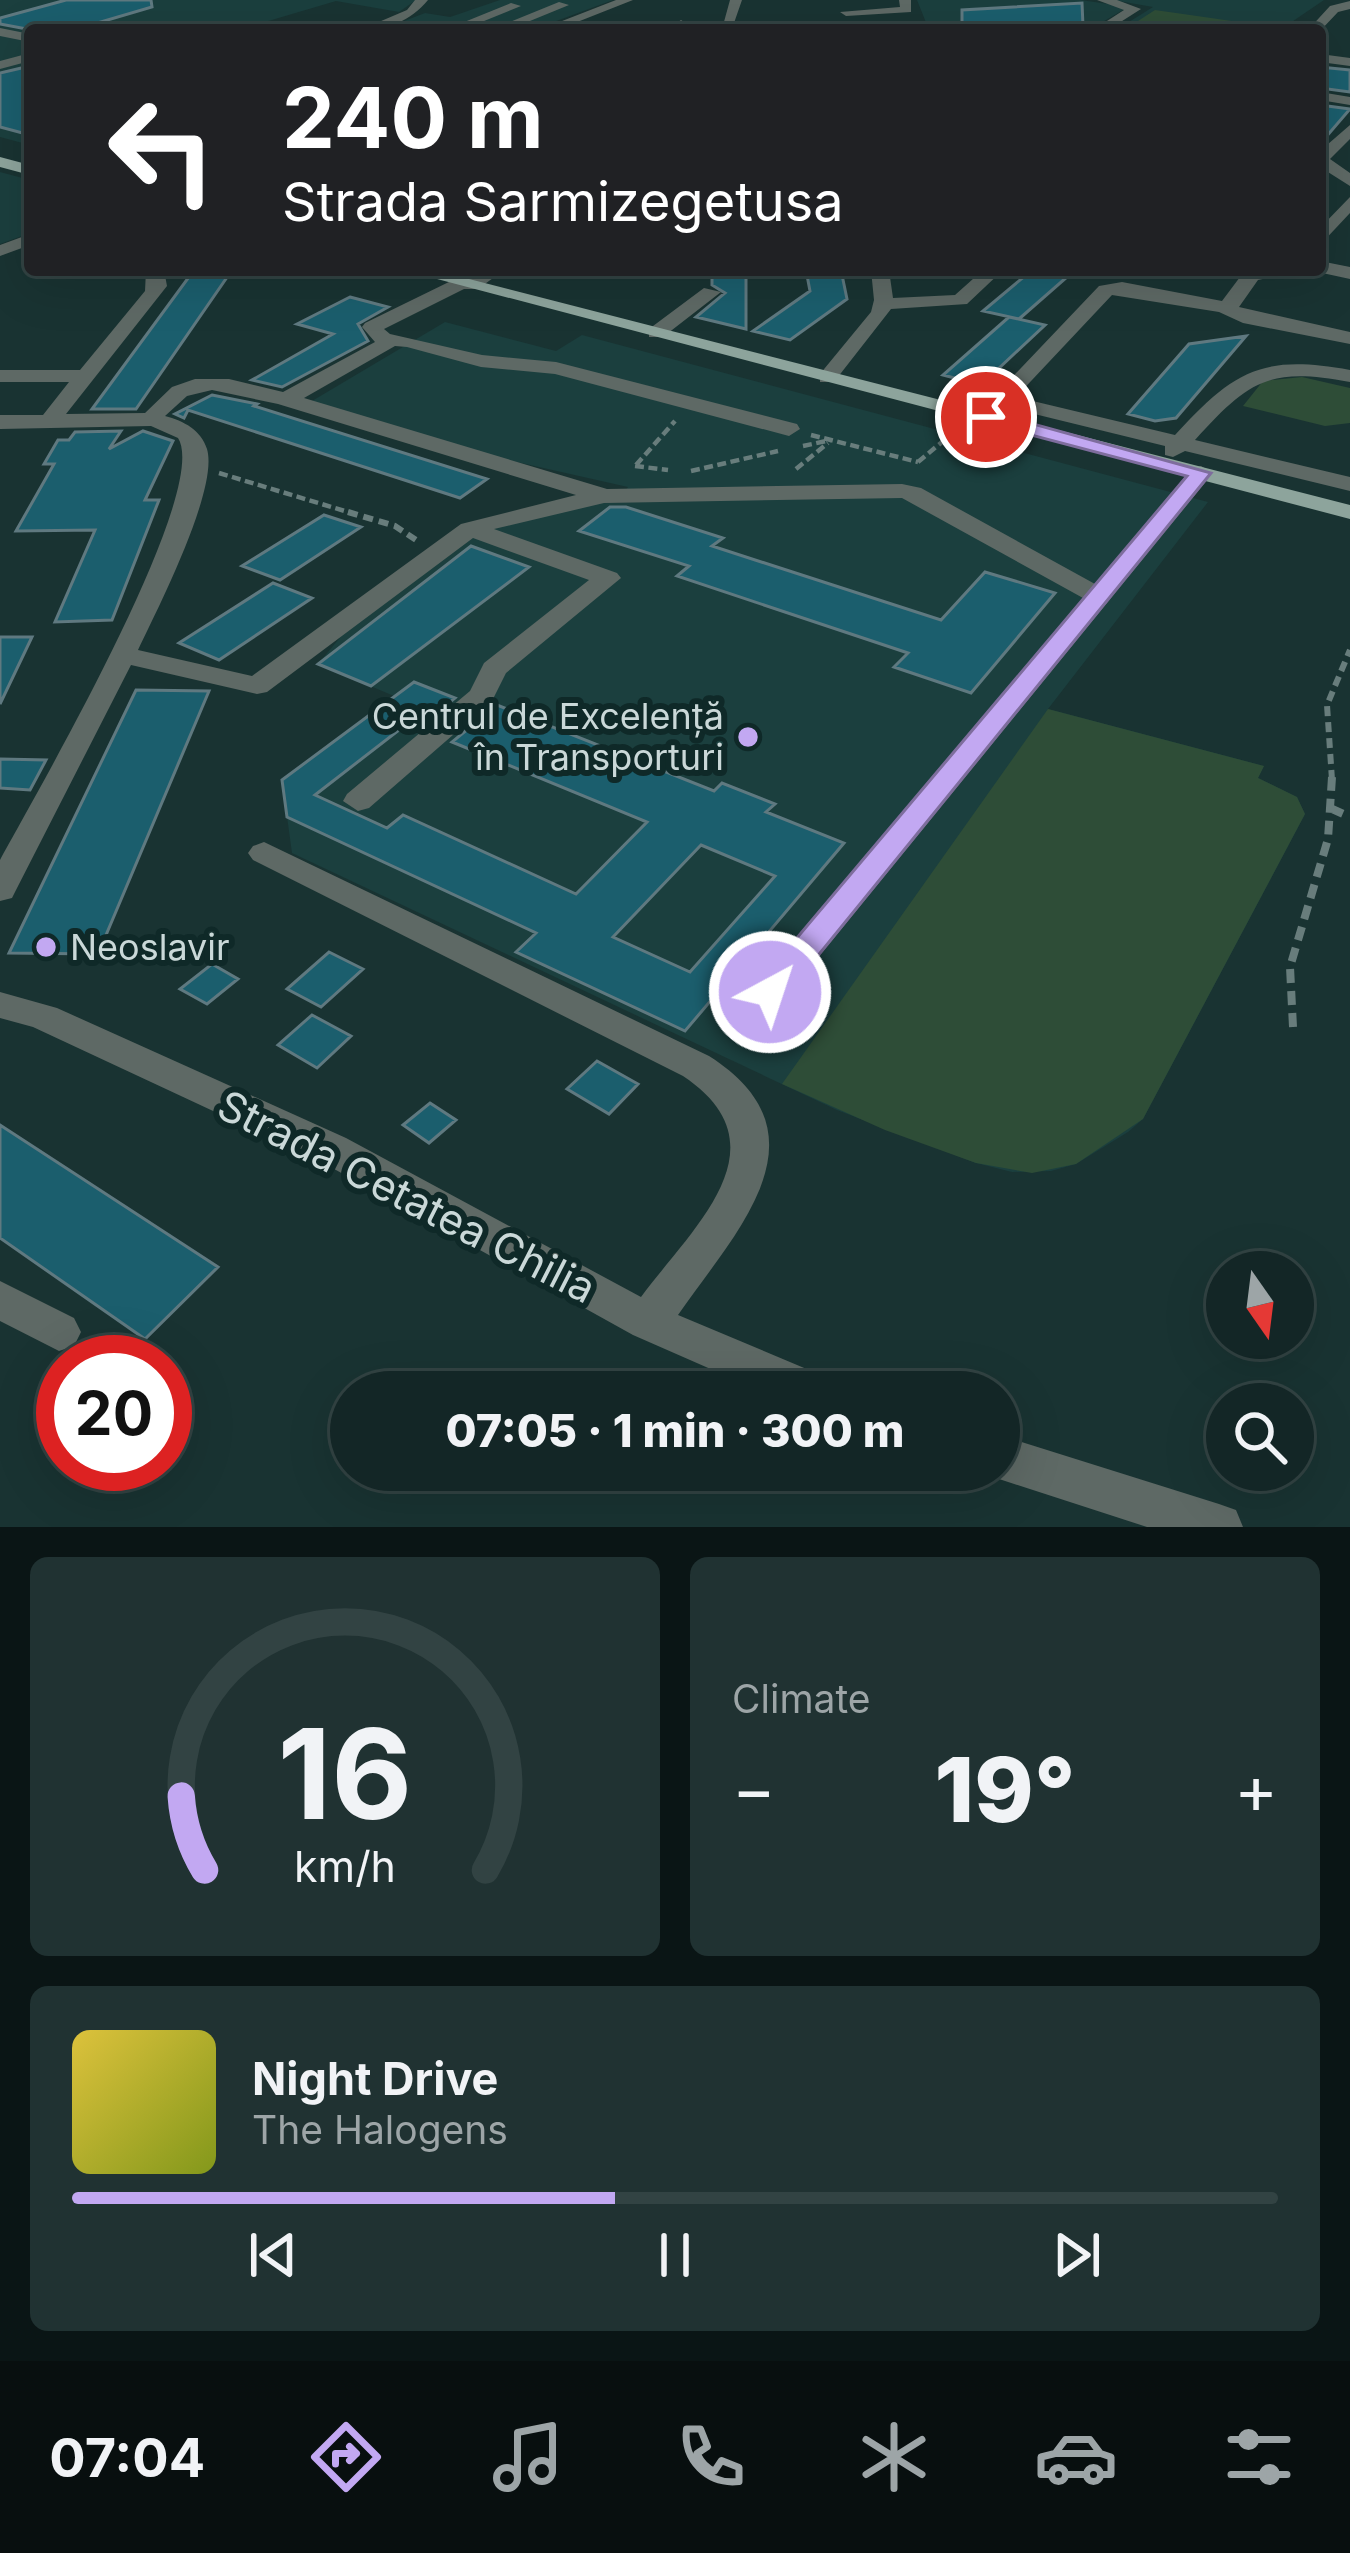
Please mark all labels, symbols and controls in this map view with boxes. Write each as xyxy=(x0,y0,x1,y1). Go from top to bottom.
text: 240 m xyxy=(282,67,544,168)
icon: left xyxy=(84,72,240,228)
text: Strada Sarmizegetusa xyxy=(282,169,844,234)
pin xyxy=(935,366,1037,468)
icon: arrive xyxy=(953,384,1019,450)
place label: Centrul de Excelență în Transporturi xyxy=(372,694,724,779)
marker: Centrul de Excelență în Transporturi xyxy=(735,724,761,750)
place label: Neoslavir xyxy=(70,925,230,969)
position arrow xyxy=(707,929,833,1055)
marker: Neoslavir xyxy=(33,934,59,960)
street label: Strada Cetatea Chilia xyxy=(210,1079,604,1313)
north arrow xyxy=(1206,1251,1314,1359)
map controls xyxy=(1206,1251,1314,1491)
speed limit sign: 20 xyxy=(36,1335,192,1491)
button: search xyxy=(1206,1383,1314,1491)
text: 07:05 · 1 min · 300 m xyxy=(446,1403,904,1458)
text: Climate xyxy=(732,1675,871,1722)
text: 16 xyxy=(278,1698,412,1849)
text: 19° xyxy=(935,1735,1075,1844)
text: − xyxy=(732,1749,776,1829)
text: + xyxy=(1234,1749,1278,1829)
text: km/h xyxy=(294,1839,396,1891)
text: Night Drive xyxy=(252,2051,498,2106)
text: The Halogens xyxy=(252,2106,508,2153)
icon: previous xyxy=(240,2222,306,2288)
icon: pause xyxy=(642,2222,708,2288)
icon: next xyxy=(1044,2222,1110,2288)
icon: directions xyxy=(304,2415,388,2499)
icon: music xyxy=(486,2415,570,2499)
icon: phone xyxy=(669,2415,753,2499)
icon: climate xyxy=(852,2415,936,2499)
icon: car xyxy=(1034,2415,1118,2499)
icon: filters xyxy=(1217,2415,1301,2499)
text: 07:04 xyxy=(49,2425,205,2490)

